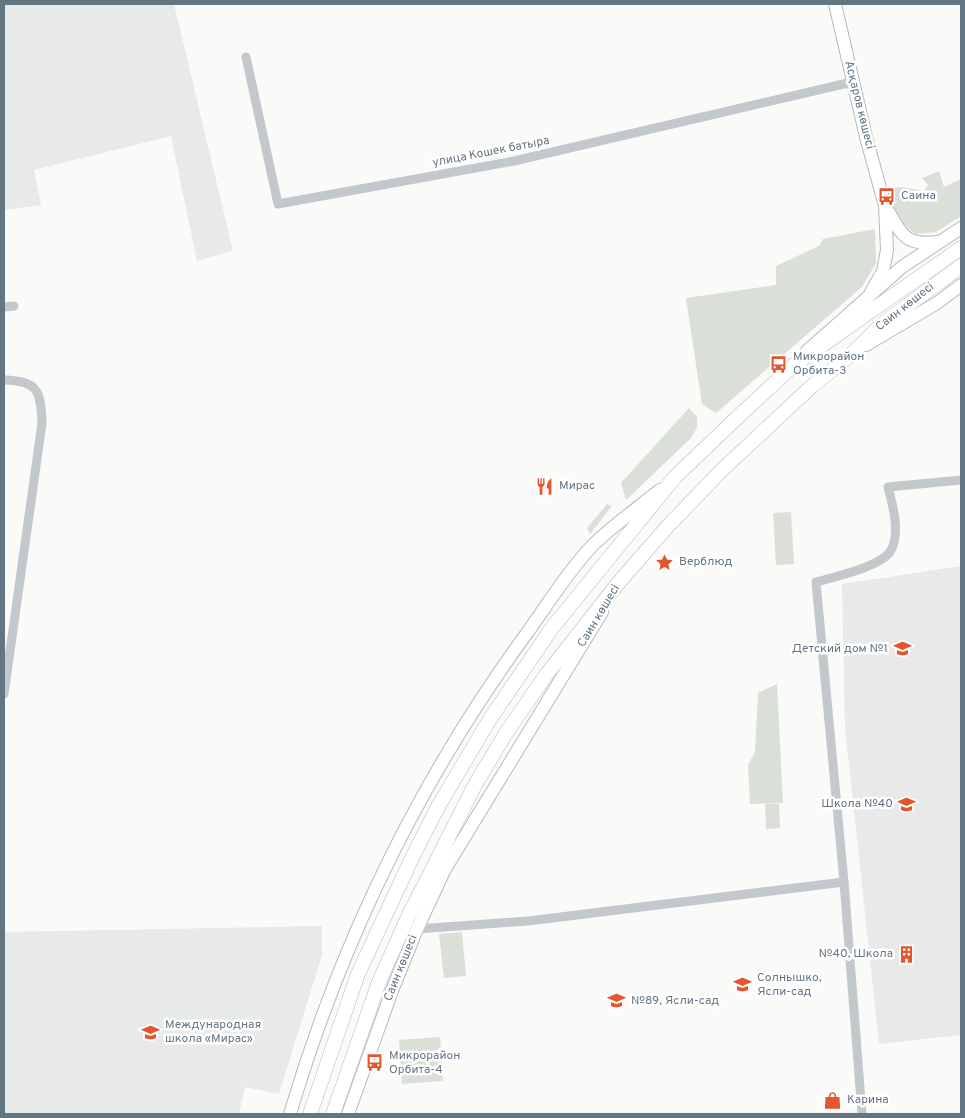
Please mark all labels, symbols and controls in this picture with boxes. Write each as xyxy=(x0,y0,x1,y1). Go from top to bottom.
street label: Асқаров көшесі xyxy=(840,59,878,151)
street label: улица Кошек батыра xyxy=(431,133,551,171)
bus stop icon: Саина xyxy=(877,186,897,206)
place label: Саина xyxy=(901,188,936,204)
street label: Саин көшесі xyxy=(872,279,938,335)
place label: Микрорайон Орбита-3 xyxy=(793,349,865,379)
bus stop icon: Микрорайон Орбита-3 xyxy=(769,354,789,374)
restaurant icon: Мирас xyxy=(535,476,555,496)
place label: Мирас xyxy=(559,478,595,494)
place icon: Верблюд xyxy=(655,552,675,572)
place label: Верблюд xyxy=(679,554,733,570)
street label: Саин көшесі xyxy=(574,582,624,650)
school or university icon: Детский дом №1 xyxy=(892,639,912,659)
place label: Детский дом №1 xyxy=(792,641,888,657)
school or university icon: Школа №40 xyxy=(897,794,917,814)
place label: Школа №40 xyxy=(821,796,893,812)
street label: Саин көшесі xyxy=(380,932,422,1004)
building icon: №40, Школа xyxy=(897,944,917,964)
place label: №40, Школа xyxy=(819,946,893,962)
place label: Солнышко, Ясли-сад xyxy=(757,970,822,1000)
school or university icon: Солнышко, Ясли-сад xyxy=(733,975,753,995)
school or university icon: №89, Ясли-сад xyxy=(607,991,627,1011)
place label: №89, Ясли-сад xyxy=(631,993,719,1009)
place label: Международная школа «Мирас» xyxy=(165,1017,261,1047)
school or university icon: Международная школа «Мирас» xyxy=(141,1022,161,1042)
place label: Микрорайон Орбита-4 xyxy=(389,1048,461,1078)
bus stop icon: Микрорайон Орбита-4 xyxy=(365,1053,385,1073)
shop icon: Карина xyxy=(823,1090,843,1110)
place label: Карина xyxy=(847,1092,889,1108)

